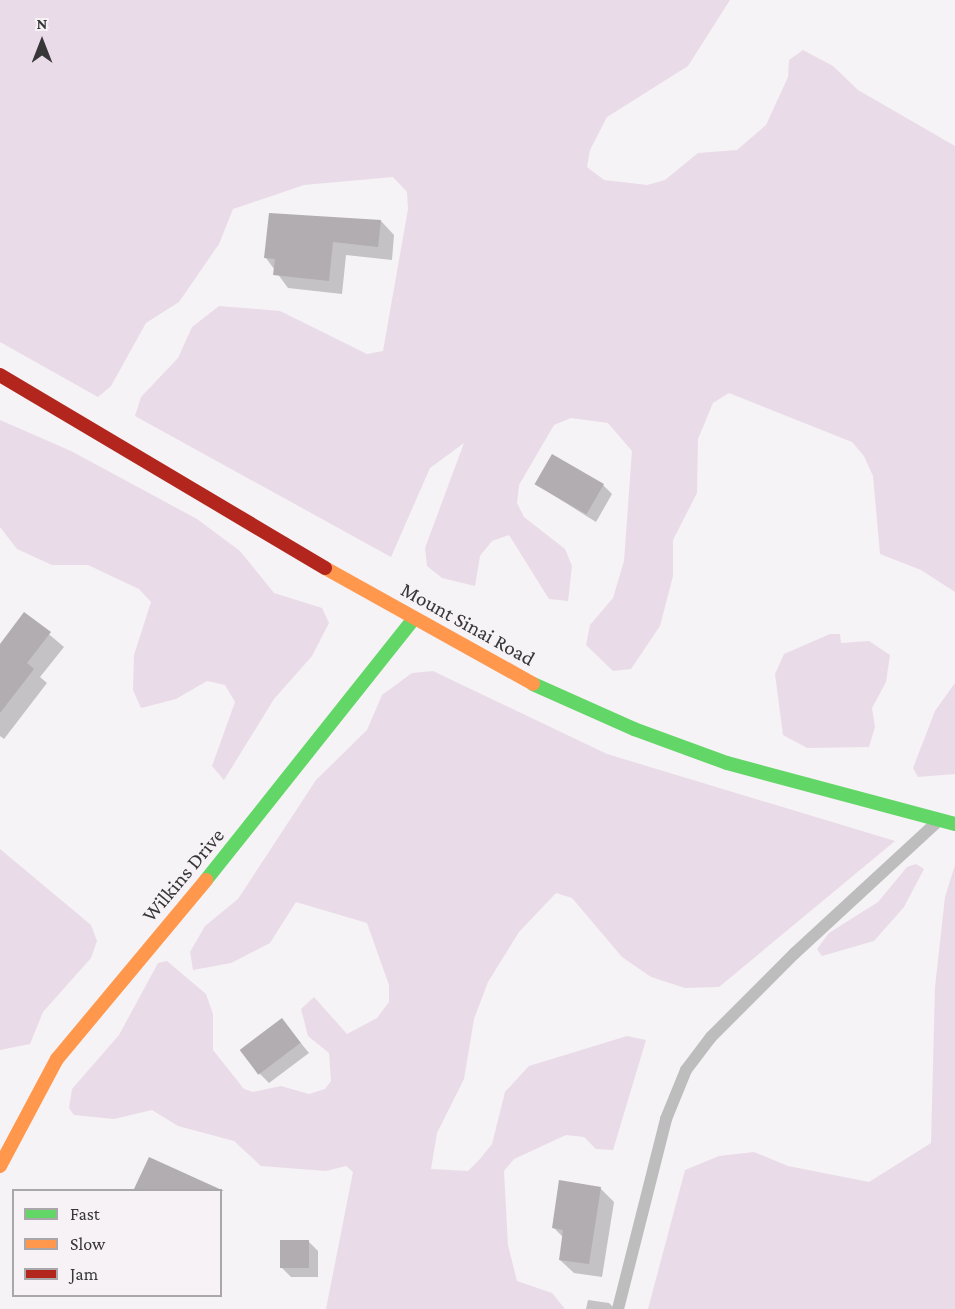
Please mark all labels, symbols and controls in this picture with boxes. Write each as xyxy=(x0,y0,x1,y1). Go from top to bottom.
north arrow xyxy=(12,12,72,72)
text: N xyxy=(37,15,47,32)
street label: Mount Sinai Road xyxy=(397,577,539,671)
street label: Wilkins Drive xyxy=(137,823,229,927)
legend xyxy=(12,1189,222,1297)
text: Fast xyxy=(70,1204,100,1224)
text: Slow xyxy=(70,1234,105,1254)
text: Jam xyxy=(70,1264,98,1284)

